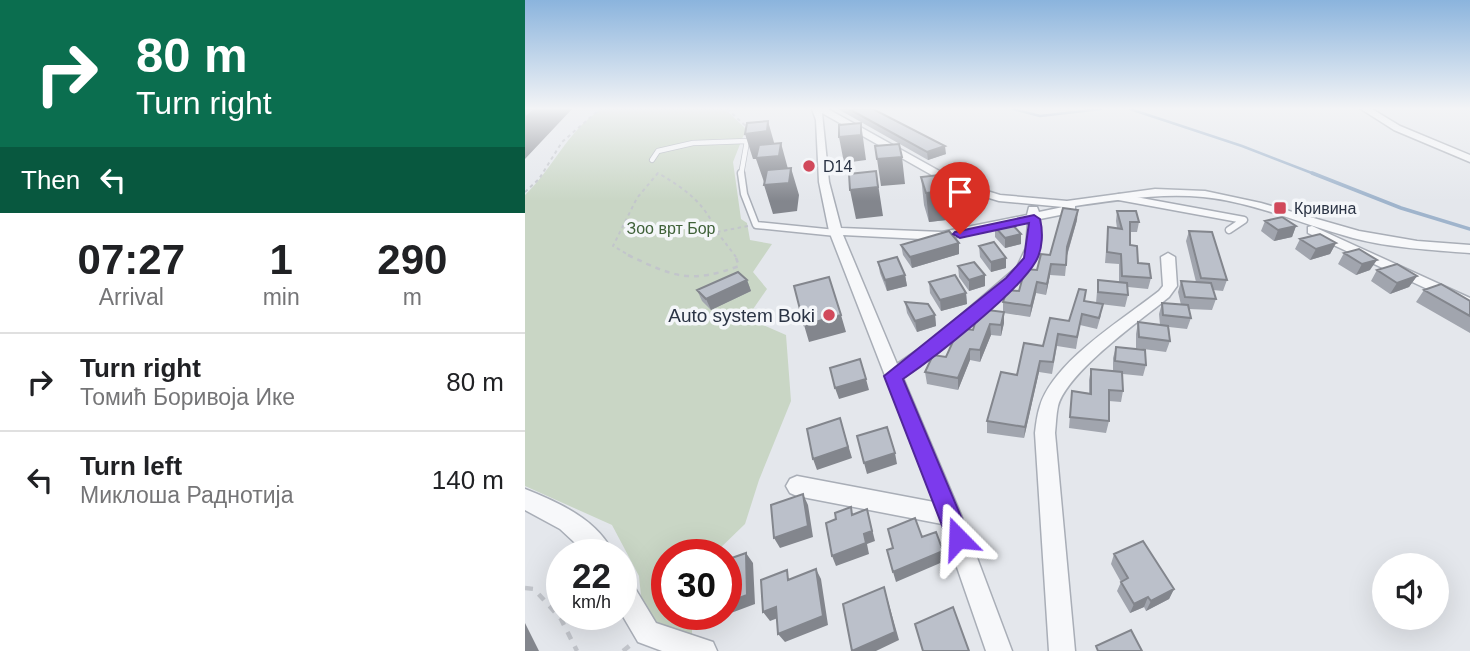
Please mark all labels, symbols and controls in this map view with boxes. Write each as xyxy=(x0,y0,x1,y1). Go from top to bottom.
icon: right xyxy=(21,28,112,119)
text: 80 m xyxy=(136,28,248,82)
text: Turn right xyxy=(136,85,272,121)
marker: D14 xyxy=(801,158,817,174)
place label: D14 xyxy=(823,158,852,175)
icon: left xyxy=(94,161,132,199)
pin xyxy=(930,162,990,234)
text: Then xyxy=(21,165,80,195)
icon: arrive xyxy=(941,173,979,211)
marker: Кривина xyxy=(1272,200,1288,216)
place label: Кривина xyxy=(1294,200,1356,217)
park label: Зоо врт Бор xyxy=(626,220,716,237)
text: 07:27 xyxy=(78,236,185,283)
text: 1 xyxy=(269,236,293,283)
text: 290 xyxy=(377,236,447,283)
text: Arrival xyxy=(99,284,164,310)
text: min xyxy=(263,284,300,310)
text: m xyxy=(403,284,422,310)
place label: Auto system Boki xyxy=(668,305,815,326)
marker: Auto system Boki xyxy=(821,307,837,323)
text: Turn right xyxy=(80,353,201,383)
icon: right xyxy=(21,363,59,401)
text: 80 m xyxy=(446,367,504,397)
text: Томић Боривоја Ике xyxy=(80,384,295,410)
text: Turn left xyxy=(80,451,182,481)
icon: left xyxy=(21,461,59,499)
text: 140 m xyxy=(432,465,504,495)
text: Миклоша Раднотија xyxy=(80,482,294,508)
position arrow xyxy=(921,501,995,575)
speed limit sign: 30 xyxy=(651,539,742,630)
map controls xyxy=(1372,553,1449,630)
button: sound xyxy=(1372,553,1449,630)
text: 22 xyxy=(572,556,611,595)
text: km/h xyxy=(572,592,611,612)

